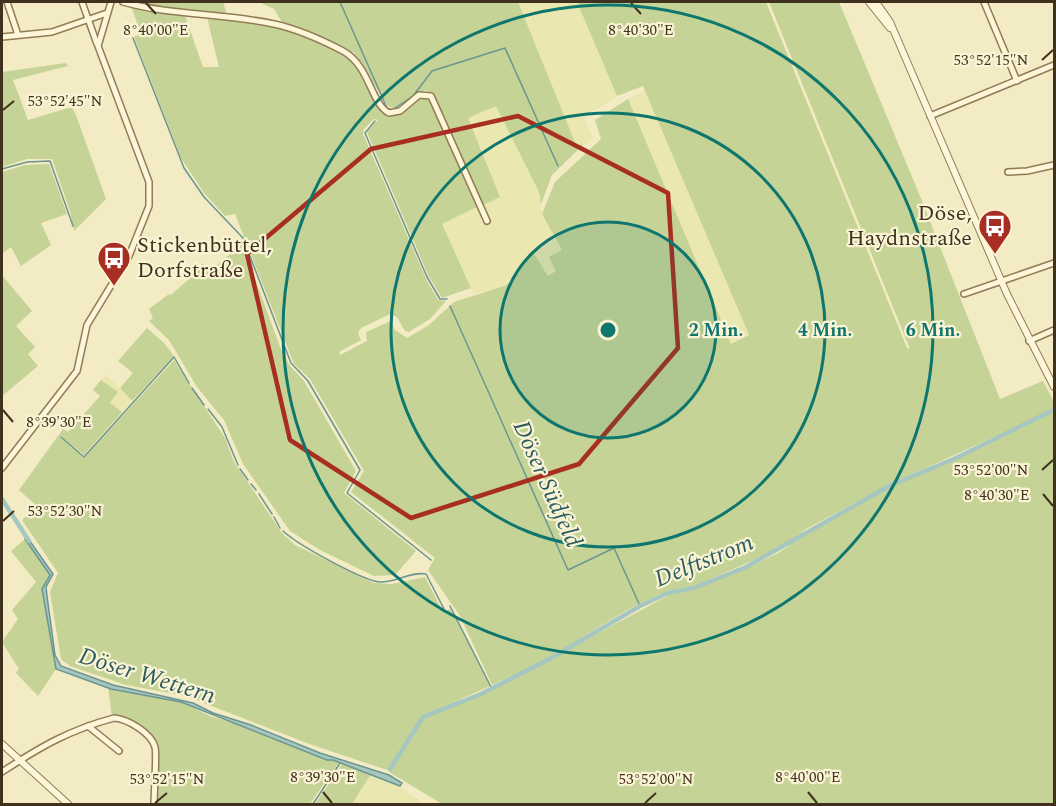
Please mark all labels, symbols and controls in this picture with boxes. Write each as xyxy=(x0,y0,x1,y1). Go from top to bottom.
text: 8°40'00"E xyxy=(123,19,189,42)
text: 8°40'30"E xyxy=(608,19,674,42)
text: 53°52'15"N xyxy=(954,49,1029,72)
text: 53°52'45"N xyxy=(28,90,103,113)
place label: Döse, Haydnstraße xyxy=(847,197,972,255)
bus stop icon: Döse, Haydnstraße xyxy=(977,208,1013,255)
place label: Stickenbüttel, Dorfstraße xyxy=(137,229,272,287)
bus stop icon: Stickenbüttel, Dorfstraße xyxy=(96,240,132,287)
text: 2 Min. xyxy=(689,317,743,344)
text: 4 Min. xyxy=(798,317,852,344)
text: 6 Min. xyxy=(906,317,960,344)
centre of rings xyxy=(598,320,618,340)
text: 8°39'30"E xyxy=(26,411,92,434)
water label: Döser Südfeld xyxy=(503,415,591,553)
text: 53°52'00"N xyxy=(954,459,1029,482)
text: 8°40'30"E xyxy=(964,484,1030,507)
text: 53°52'30"N xyxy=(28,500,103,523)
water label: Delftstrom xyxy=(649,525,760,597)
water label: Döser Wettern xyxy=(74,638,220,714)
text: 8°39'30"E xyxy=(290,766,356,789)
text: 8°40'00"E xyxy=(775,766,841,789)
text: 53°52'15"N xyxy=(130,768,205,791)
text: 53°52'00"N xyxy=(619,768,694,791)

